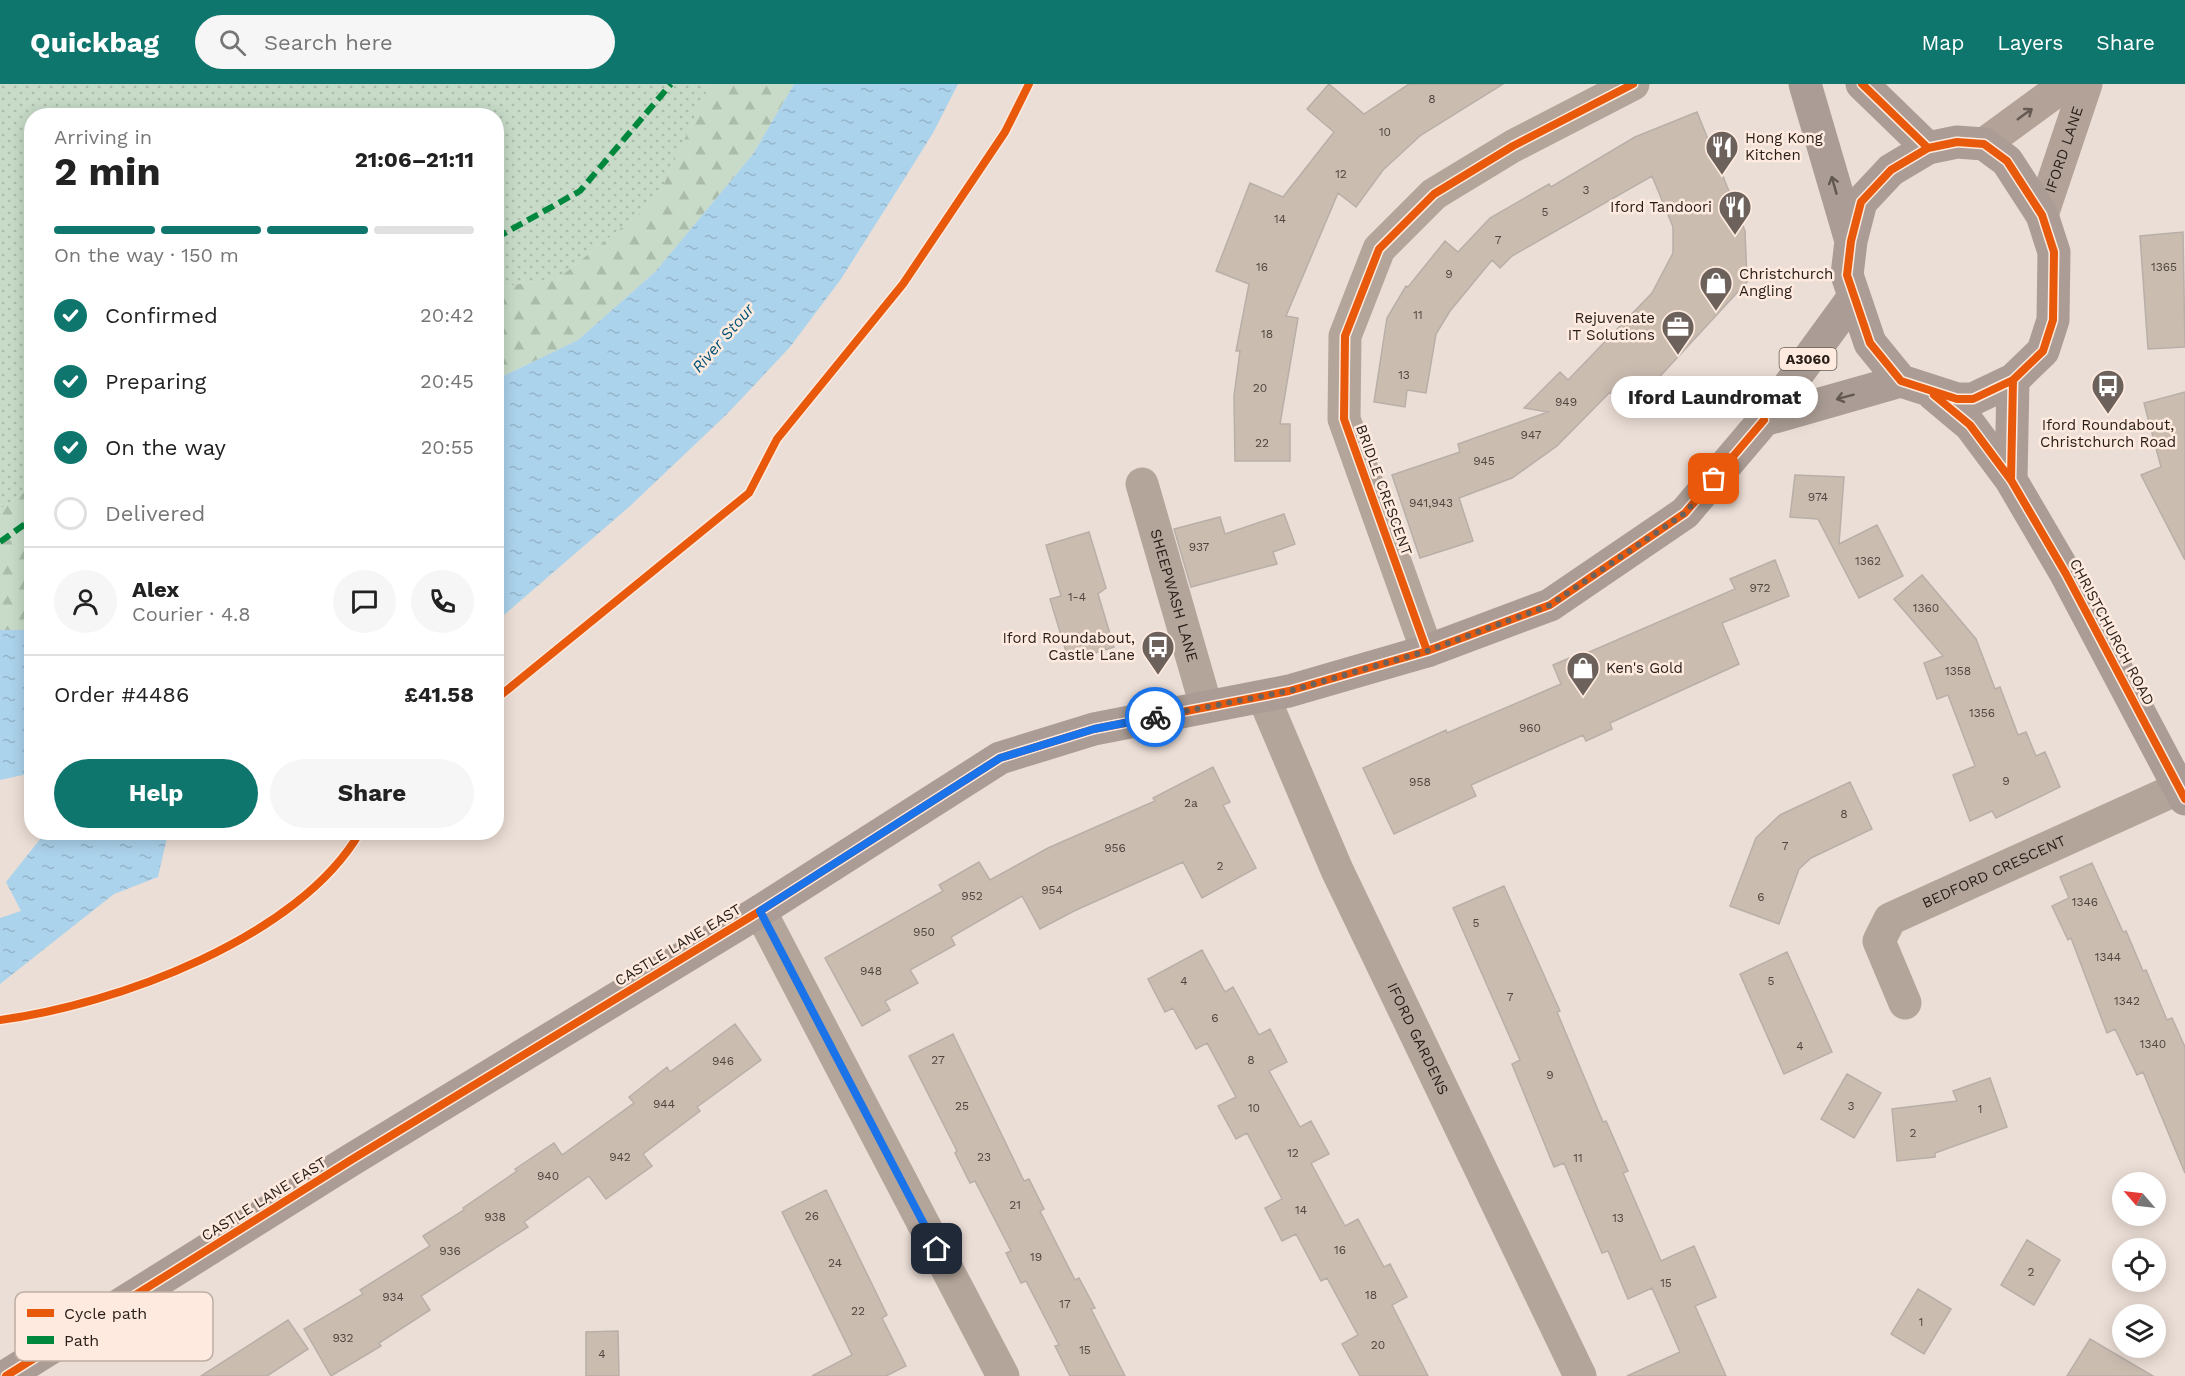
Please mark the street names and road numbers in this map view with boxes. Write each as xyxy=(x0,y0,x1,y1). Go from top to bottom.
street label: IFORD LANE xyxy=(2041,104,2087,195)
road number: A3060 xyxy=(1780,348,1836,370)
street label: BRIDLE CRESCENT xyxy=(1352,422,1416,558)
street label: SHEEPWASH LANE xyxy=(1146,527,1202,664)
street label: CHRISTCHURCH ROAD xyxy=(2066,556,2158,708)
street label: BEDFORD CRESCENT xyxy=(1919,832,2069,912)
street label: CASTLE LANE EAST xyxy=(612,900,744,990)
street label: IFORD GARDENS xyxy=(1383,980,1453,1098)
street label: CASTLE LANE EAST xyxy=(198,1153,330,1245)

